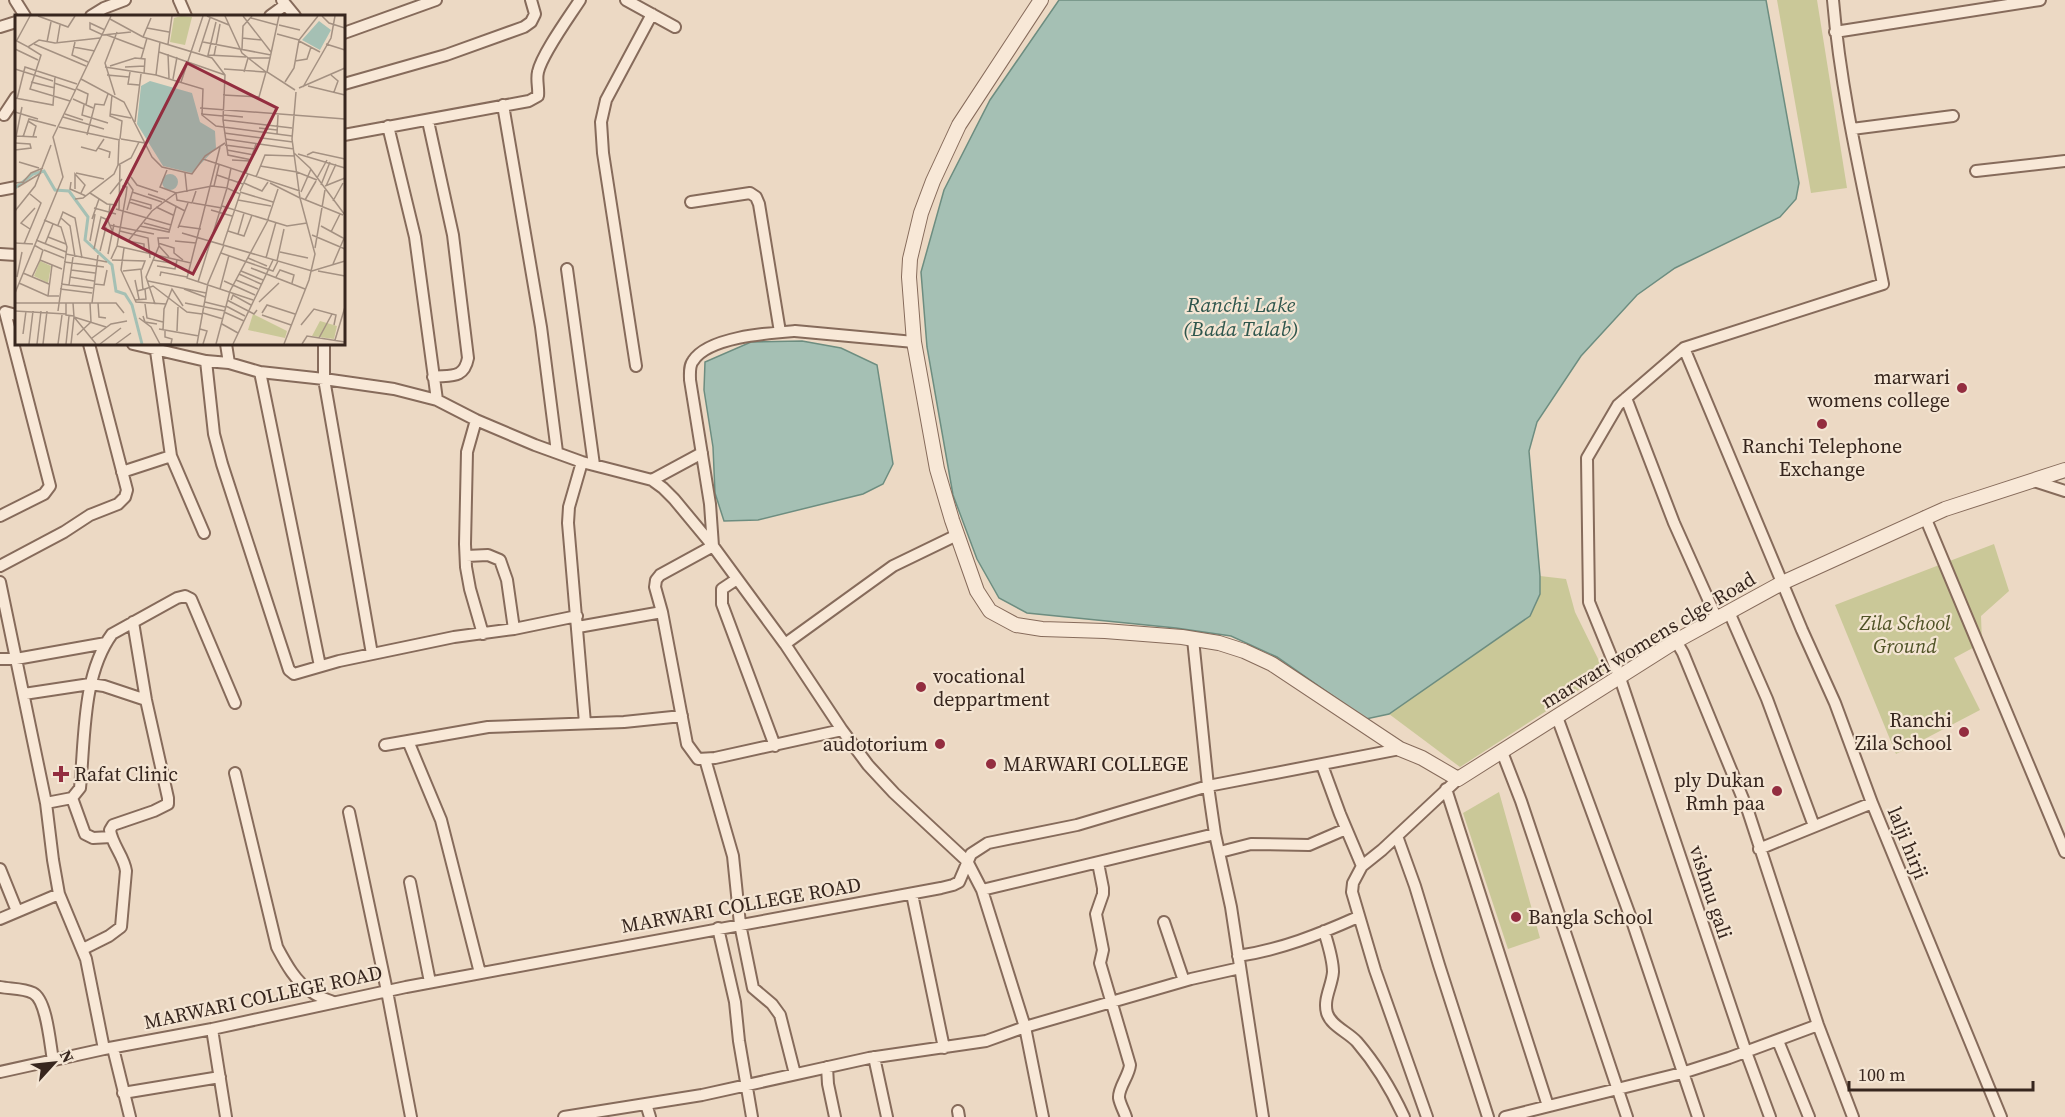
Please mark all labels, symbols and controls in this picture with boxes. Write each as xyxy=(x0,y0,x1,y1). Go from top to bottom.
inset map xyxy=(15,15,345,345)
water label: Ranchi Lake (Bada Talab) xyxy=(1183,290,1299,343)
place label: marwari womens college xyxy=(1807,363,1950,414)
marker: marwari womens college xyxy=(1955,381,1969,395)
marker: Ranchi Telephone Exchange xyxy=(1815,417,1829,431)
place label: Ranchi Telephone Exchange xyxy=(1742,432,1902,483)
street label: marwari womens clge Road xyxy=(1535,564,1761,715)
park label: Zila School Ground xyxy=(1859,609,1951,660)
place label: vocational deppartment xyxy=(933,662,1050,713)
marker: vocational deppartment xyxy=(914,680,928,694)
place label: Ranchi Zila School xyxy=(1855,706,1952,757)
marker: Ranchi Zila School xyxy=(1957,725,1971,739)
place label: audotorium xyxy=(823,730,928,758)
marker: audotorium xyxy=(933,737,947,751)
place label: MARWARI COLLEGE xyxy=(1003,750,1188,778)
marker: MARWARI COLLEGE xyxy=(984,757,998,771)
place label: Rafat Clinic xyxy=(74,760,178,788)
marker: Rafat Clinic xyxy=(52,765,70,783)
place label: ply Dukan Rmh paa xyxy=(1674,766,1766,817)
marker: ply Dukan Rmh paa xyxy=(1770,784,1784,798)
street label: lalji hirji xyxy=(1881,803,1935,884)
street label: vishnu gali xyxy=(1683,842,1739,942)
street label: MARWARI COLLEGE ROAD xyxy=(619,870,863,940)
place label: Bangla School xyxy=(1528,903,1653,931)
marker: Bangla School xyxy=(1509,910,1523,924)
street label: MARWARI COLLEGE ROAD xyxy=(141,958,385,1036)
north arrow xyxy=(24,1033,84,1093)
text: N xyxy=(55,1046,80,1067)
scale bar xyxy=(1849,1054,2034,1092)
text: 100 m xyxy=(1858,1062,1905,1087)

